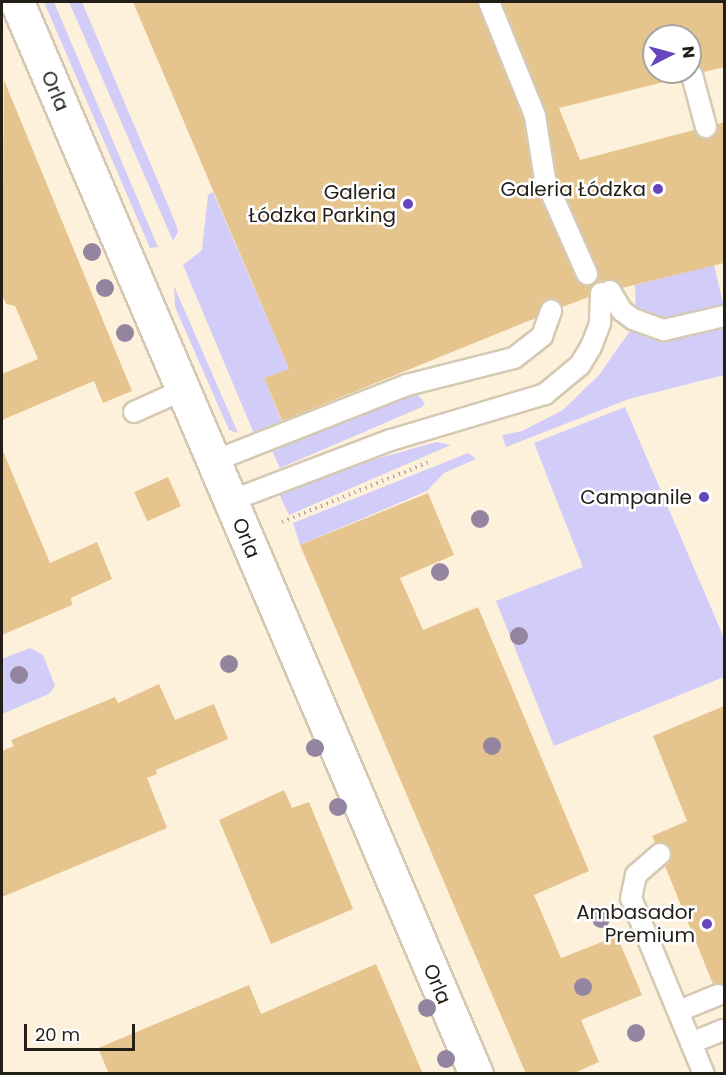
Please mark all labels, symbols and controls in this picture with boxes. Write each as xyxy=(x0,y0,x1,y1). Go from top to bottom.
north arrow xyxy=(642,24,702,84)
text: N xyxy=(676,45,700,59)
street label: Orla xyxy=(36,67,74,115)
place label: Galeria Łódzka xyxy=(500,177,646,201)
place label: Galeria Łódzka Parking xyxy=(249,180,396,227)
marker: Galeria Łódzka xyxy=(651,182,665,196)
marker: Galeria Łódzka Parking xyxy=(401,197,415,211)
place label: Campanile xyxy=(580,485,692,509)
marker: Campanile xyxy=(697,490,711,504)
street label: Orla xyxy=(227,514,265,562)
place label: Ambasador Premium xyxy=(576,900,695,947)
marker: Ambasador Premium xyxy=(700,917,714,931)
street label: Orla xyxy=(418,960,456,1008)
scale bar xyxy=(27,1012,138,1050)
text: 20 m xyxy=(35,1022,80,1047)

